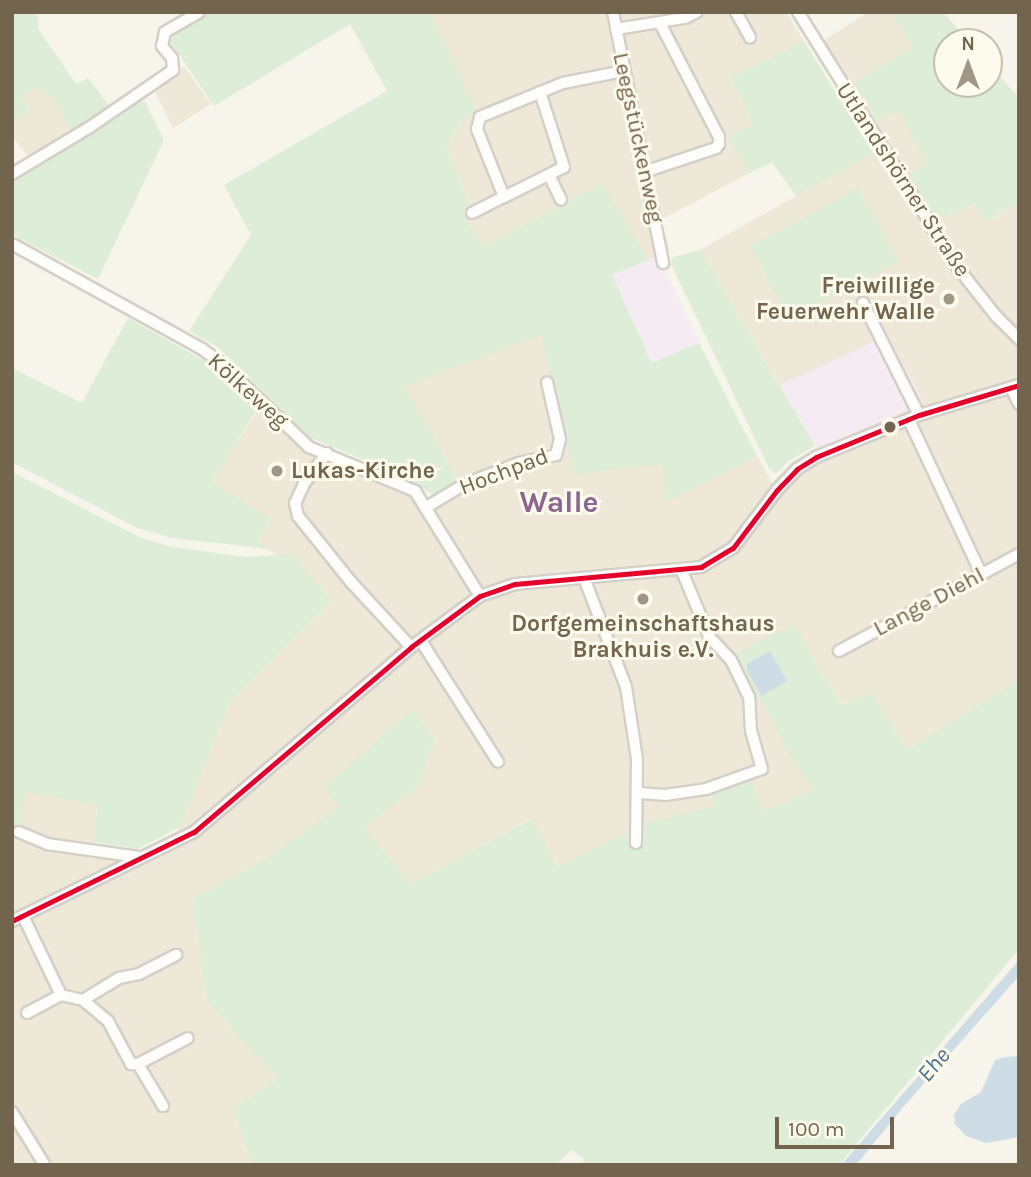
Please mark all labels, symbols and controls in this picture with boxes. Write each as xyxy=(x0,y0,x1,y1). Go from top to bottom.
north arrow xyxy=(933,28,1003,98)
text: N xyxy=(961,33,975,55)
street label: Leegstückenweg xyxy=(606,50,670,226)
street label: Utlandshörner Straße xyxy=(830,78,976,282)
place label: Freiwillige Feuerwehr Walle xyxy=(756,272,935,326)
marker: Freiwillige Feuerwehr Walle xyxy=(941,291,957,307)
street label: Kölkeweg xyxy=(202,348,294,434)
unlabelled marker xyxy=(883,420,897,434)
street label: Hochpad xyxy=(455,442,553,502)
place label: Lukas-Kirche xyxy=(291,457,435,485)
marker: Lukas-Kirche xyxy=(269,463,285,479)
district label: Walle xyxy=(520,484,598,520)
street label: Lange Diehl xyxy=(869,561,989,643)
marker: Dorfgemeinschaftshaus Brakhuis e.V. xyxy=(635,591,651,607)
place label: Dorfgemeinschaftshaus Brakhuis e.V. xyxy=(511,610,775,664)
water label: Ehe xyxy=(911,1042,957,1088)
scale bar xyxy=(779,1104,898,1148)
text: 100 m xyxy=(788,1117,845,1141)

